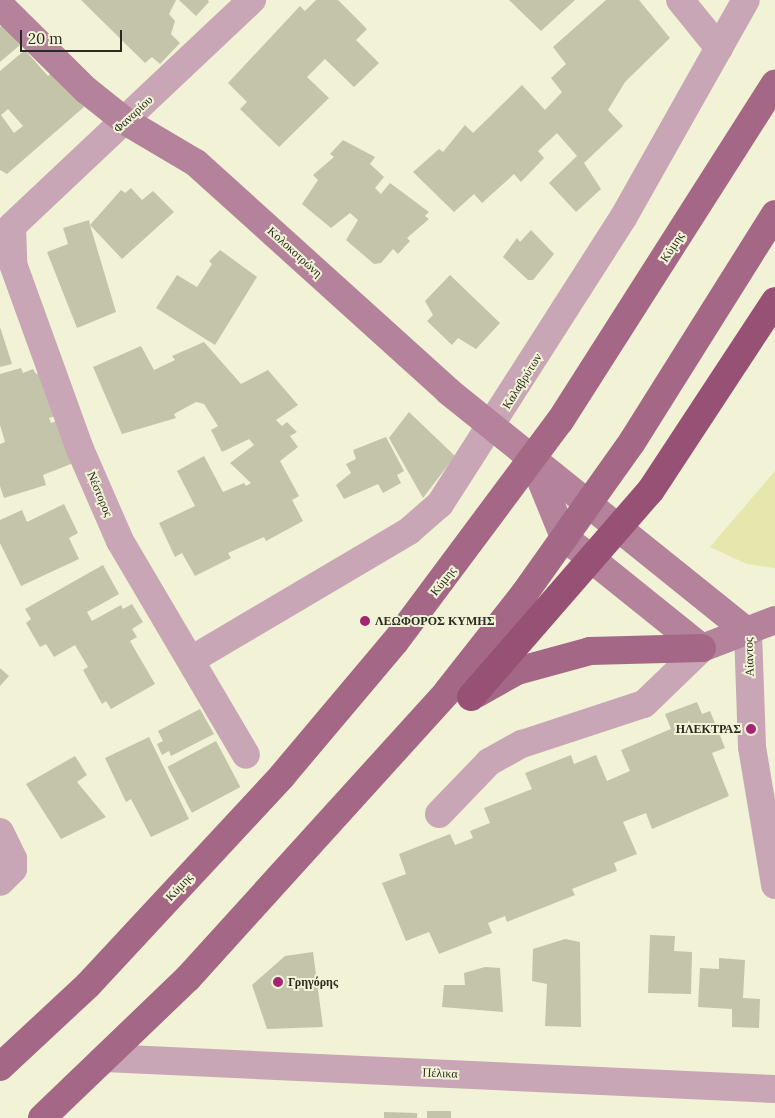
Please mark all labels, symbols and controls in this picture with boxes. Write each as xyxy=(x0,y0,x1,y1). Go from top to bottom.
scale bar xyxy=(22,20,125,52)
text: 20 m xyxy=(28,29,63,48)
street label: Φαναρίου xyxy=(111,92,155,136)
street label: Κολοκοτρώνη xyxy=(265,224,325,280)
street label: Κύμης xyxy=(657,229,687,265)
street label: Καλαβρύτων xyxy=(499,351,545,411)
street label: Νέστορος xyxy=(84,469,116,519)
street label: Κύμης xyxy=(427,564,459,598)
place label: ΛΕΩΦΟΡΟΣ ΚΥΜΗΣ xyxy=(375,614,494,628)
marker: ΛΕΩΦΟΡΟΣ ΚΥΜΗΣ xyxy=(359,615,371,627)
street label: Αίαντος xyxy=(741,637,757,677)
place label: ΗΛΕΚΤΡΑΣ xyxy=(676,722,741,736)
marker: ΗΛΕΚΤΡΑΣ xyxy=(745,723,757,735)
street label: Κύμης xyxy=(162,870,196,904)
place label: Γρηγόρης xyxy=(288,975,338,989)
marker: Γρηγόρης xyxy=(272,976,284,988)
street label: Πέλικα xyxy=(422,1065,458,1081)

